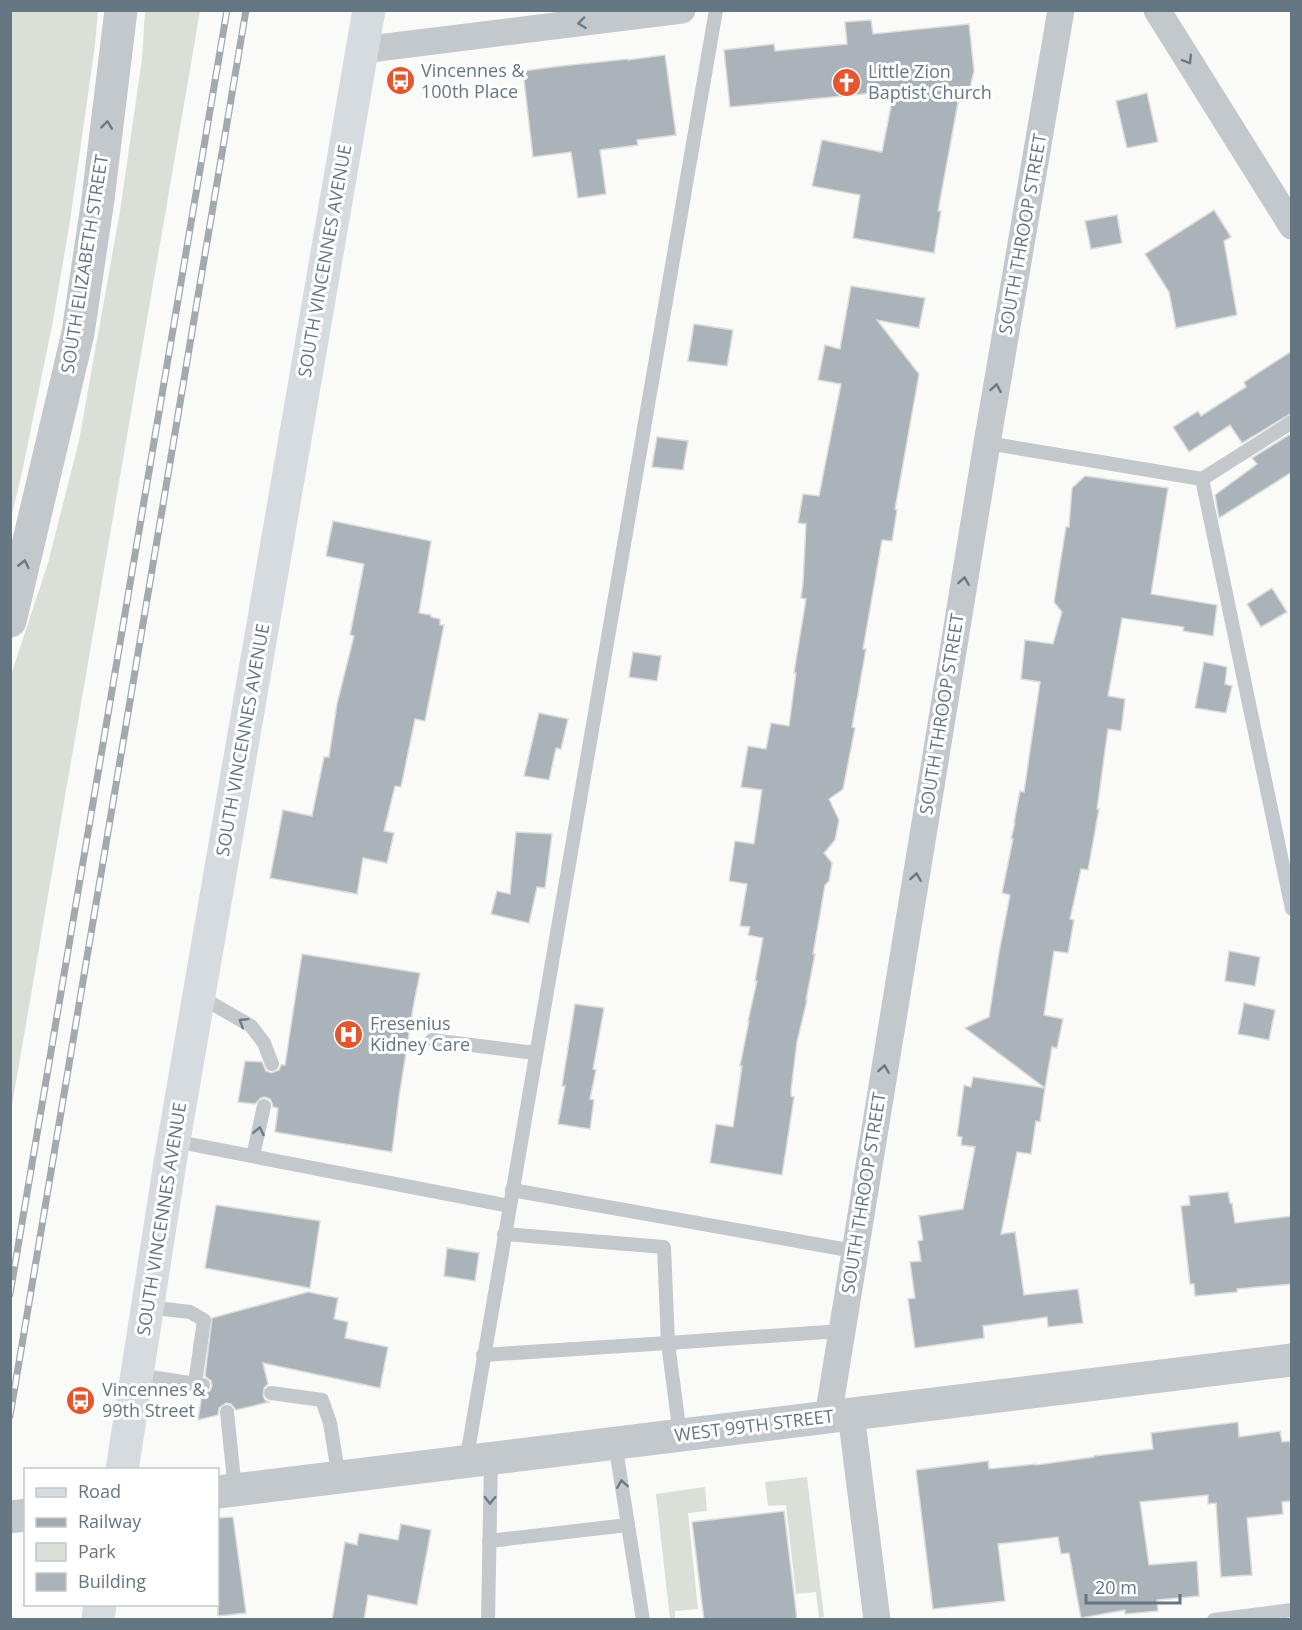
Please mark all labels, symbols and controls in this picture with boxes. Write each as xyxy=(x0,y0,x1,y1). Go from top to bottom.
one-way arrow xyxy=(578,16,587,28)
one-way arrow xyxy=(1181,54,1193,64)
place label: Vincennes & 100th Place xyxy=(421,58,525,103)
place label: Little Zion Baptist Church xyxy=(868,59,992,104)
bus stop icon: Vincennes & 100th Place xyxy=(384,65,416,97)
church icon: Little Zion Baptist Church xyxy=(831,66,863,98)
one-way arrow xyxy=(100,121,112,130)
street label: SOUTH THROOP STREET xyxy=(993,131,1052,336)
street label: SOUTH VINCENNES AVENUE xyxy=(292,143,356,379)
street label: SOUTH ELIZABETH STREET xyxy=(55,153,113,375)
one-way arrow xyxy=(989,384,1002,394)
one-way arrow xyxy=(17,559,30,569)
one-way arrow xyxy=(958,576,970,585)
street label: SOUTH THROOP STREET xyxy=(913,611,969,816)
street label: SOUTH VINCENNES AVENUE xyxy=(210,622,274,858)
one-way arrow xyxy=(909,872,921,881)
place label: Fresenius Kidney Care xyxy=(370,1011,470,1056)
one-way arrow xyxy=(239,1018,249,1030)
hospital icon: Fresenius Kidney Care xyxy=(333,1018,365,1050)
one-way arrow xyxy=(877,1065,890,1075)
street label: SOUTH THROOP STREET xyxy=(835,1090,891,1295)
street label: SOUTH VINCENNES AVENUE xyxy=(131,1100,191,1337)
one-way arrow xyxy=(251,1126,264,1136)
place label: Vincennes & 99th Street xyxy=(102,1377,206,1422)
bus stop icon: Vincennes & 99th Street xyxy=(65,1384,97,1416)
street label: WEST 99TH STREET xyxy=(673,1403,835,1447)
legend xyxy=(24,1468,219,1606)
text: Road xyxy=(78,1479,121,1503)
one-way arrow xyxy=(616,1479,628,1489)
one-way arrow xyxy=(484,1495,496,1504)
text: Railway xyxy=(78,1509,142,1533)
text: Park xyxy=(78,1539,116,1563)
scale bar xyxy=(1086,1567,1180,1605)
text: Building xyxy=(78,1569,146,1593)
text: 20 m xyxy=(1095,1575,1137,1599)

